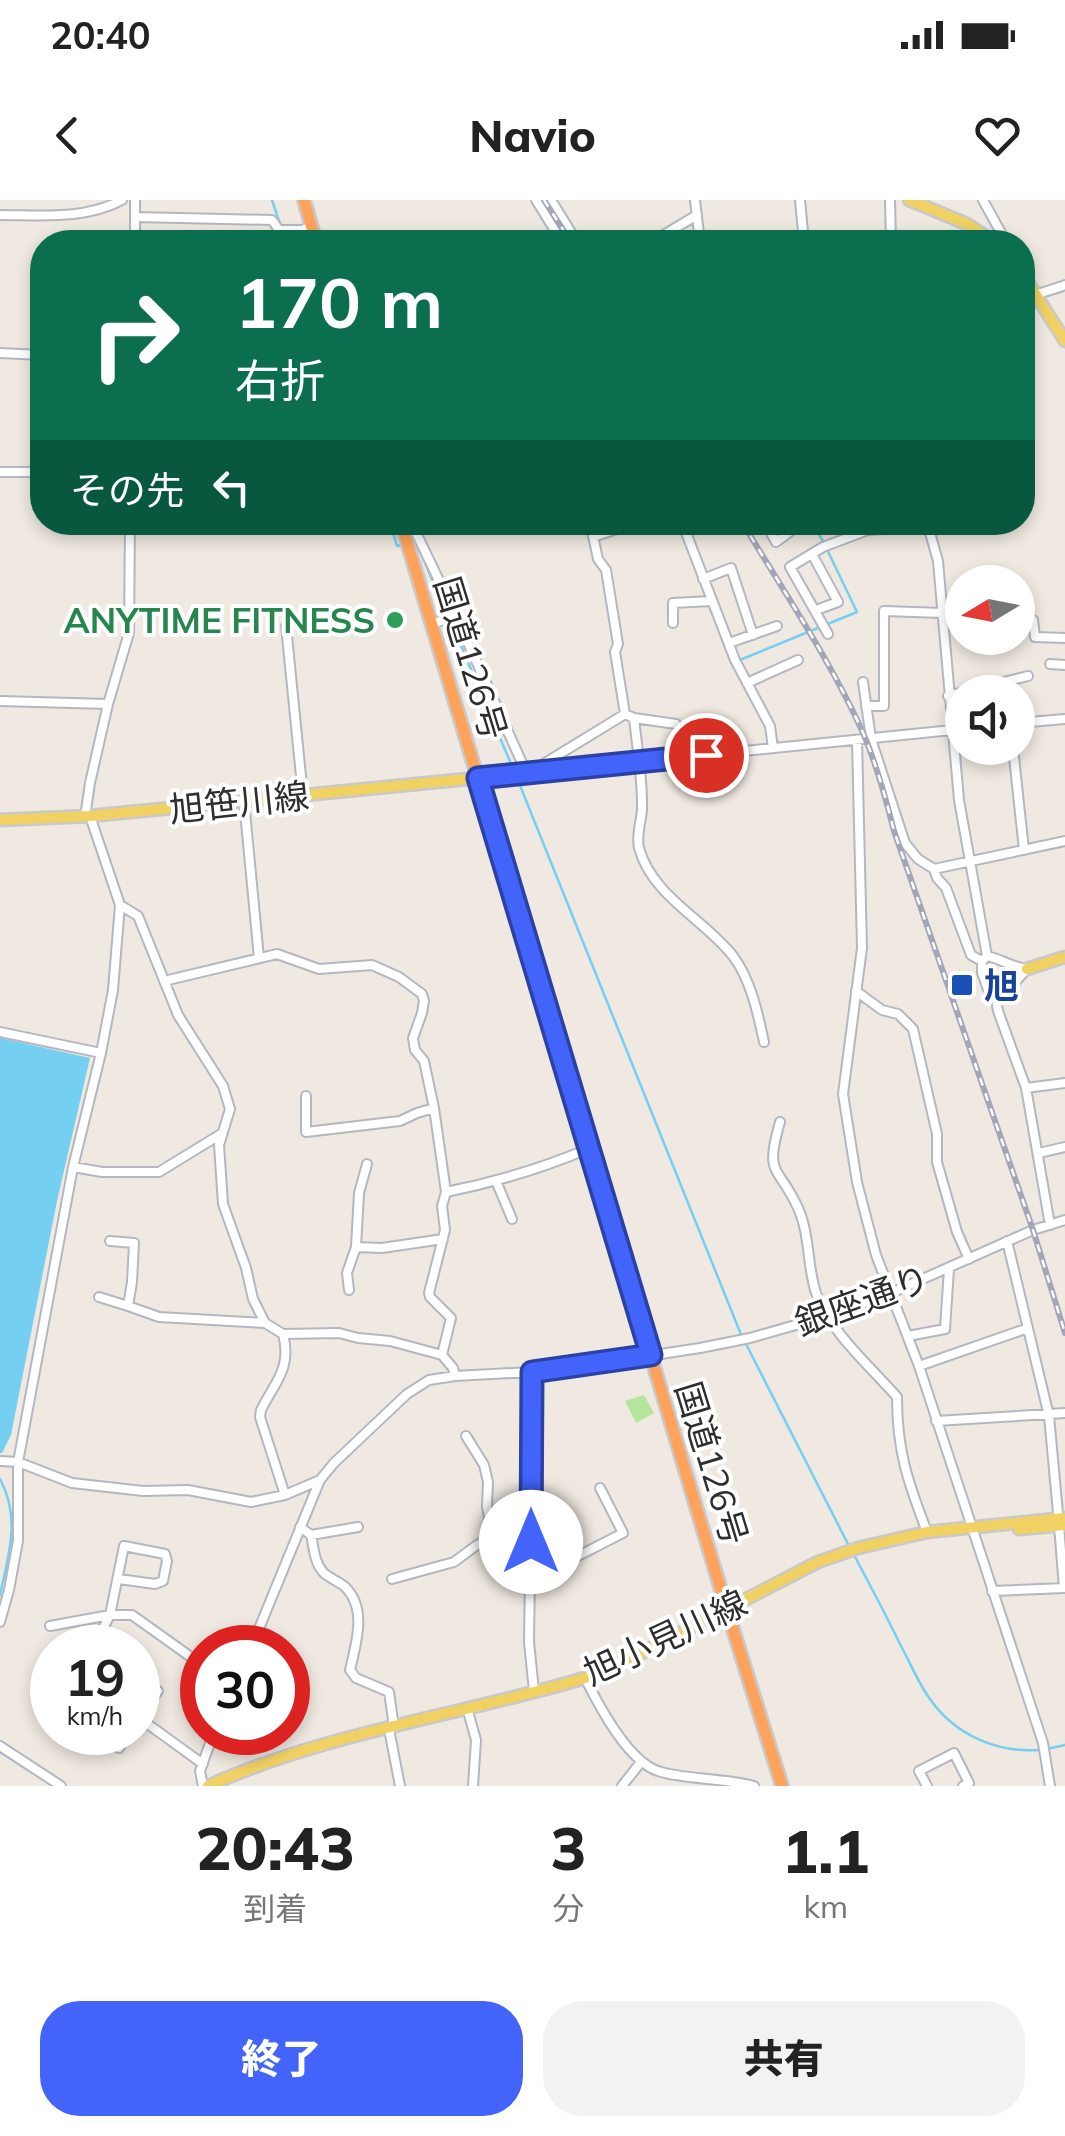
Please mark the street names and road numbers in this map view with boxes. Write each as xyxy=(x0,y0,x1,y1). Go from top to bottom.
street label: 国道126号 xyxy=(425,571,517,745)
street label: 旭笹川線 xyxy=(167,773,311,831)
street label: 銀座通り xyxy=(789,1255,935,1345)
street label: 国道126号 xyxy=(666,1376,758,1550)
street label: 旭小見川線 xyxy=(576,1580,754,1694)

